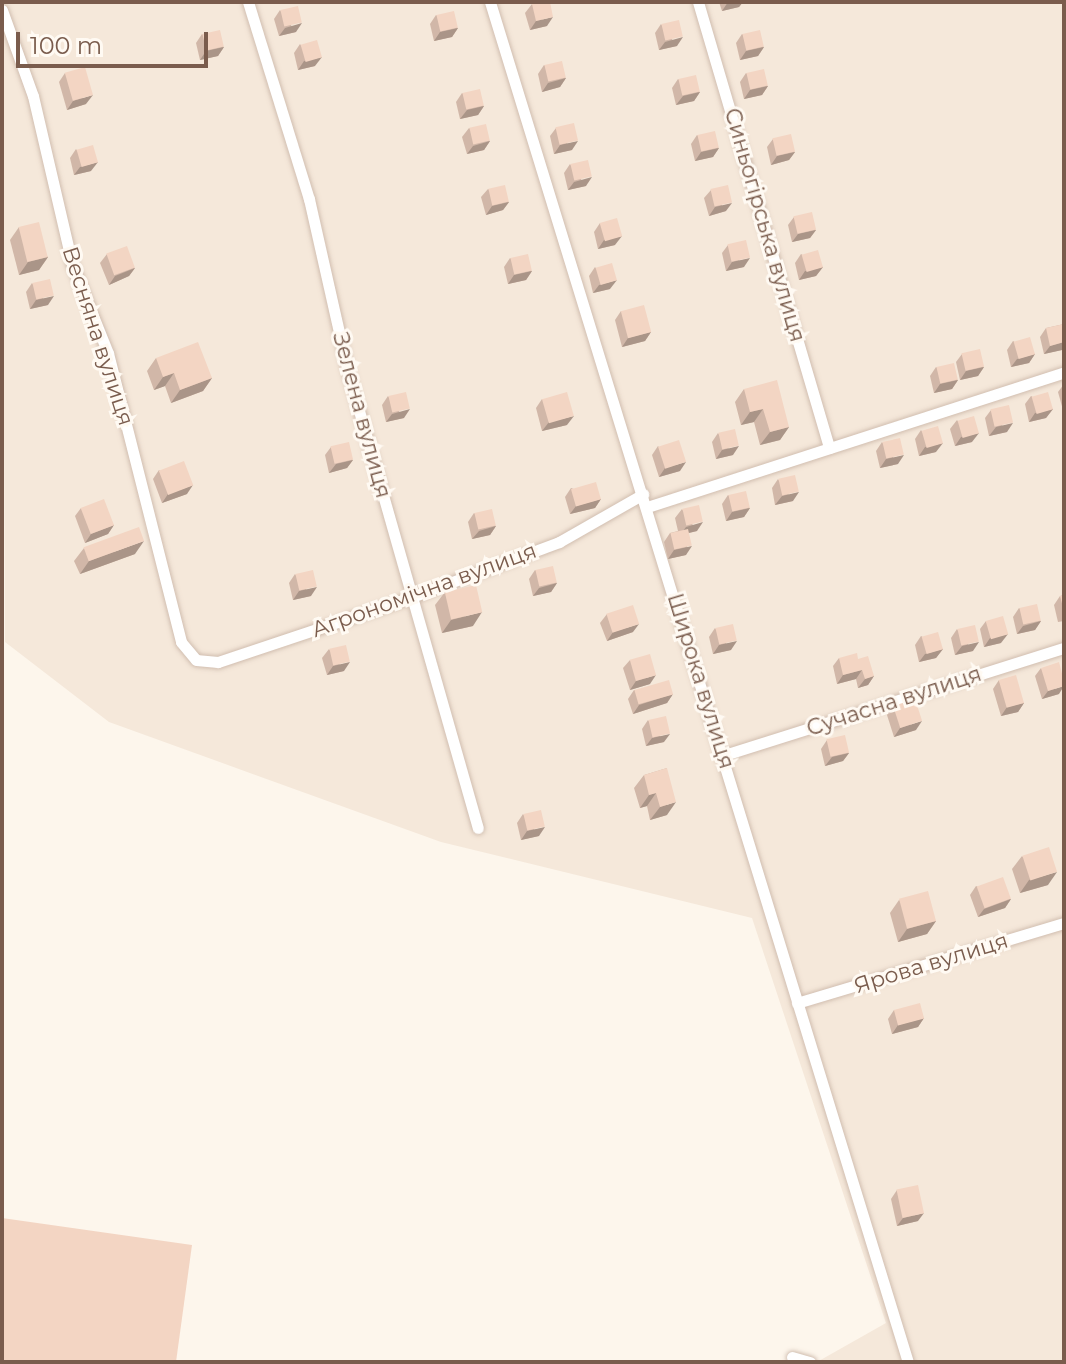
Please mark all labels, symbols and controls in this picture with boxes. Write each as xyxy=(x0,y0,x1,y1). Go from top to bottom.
scale bar xyxy=(20,16,212,66)
text: 100 m xyxy=(30,31,102,60)
street label: Синьогірська вулиця xyxy=(719,105,811,345)
street label: Весняна вулиця xyxy=(57,243,139,429)
street label: Зелена вулиця xyxy=(327,329,397,501)
street label: Агрономічна вулиця xyxy=(308,537,540,643)
street label: Широка вулиця xyxy=(662,590,740,772)
street label: Сучасна вулиця xyxy=(803,660,985,742)
street label: Ярова вулиця xyxy=(851,927,1011,999)

